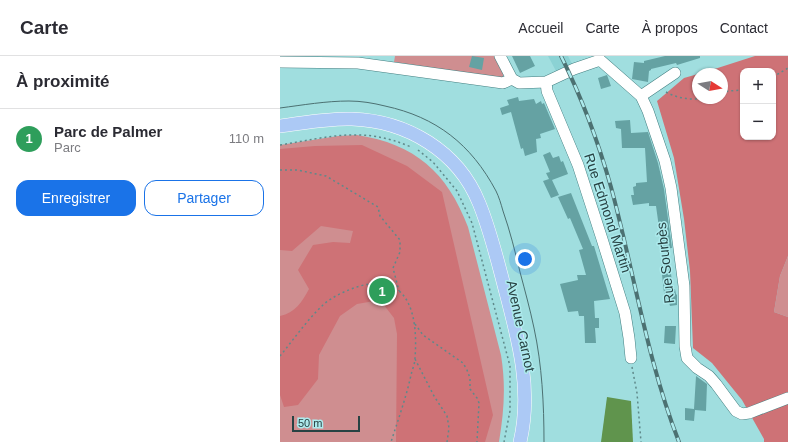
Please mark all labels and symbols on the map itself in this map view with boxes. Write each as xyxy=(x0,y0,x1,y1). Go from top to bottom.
north arrow xyxy=(692,68,728,104)
street label: Rue Edmond Martin xyxy=(581,151,635,275)
street label: Rue Sourbès xyxy=(653,222,677,304)
your location xyxy=(515,249,535,269)
pin: 1 xyxy=(369,276,395,306)
street label: Avenue Carnot xyxy=(503,279,539,373)
scale bar xyxy=(292,414,360,433)

